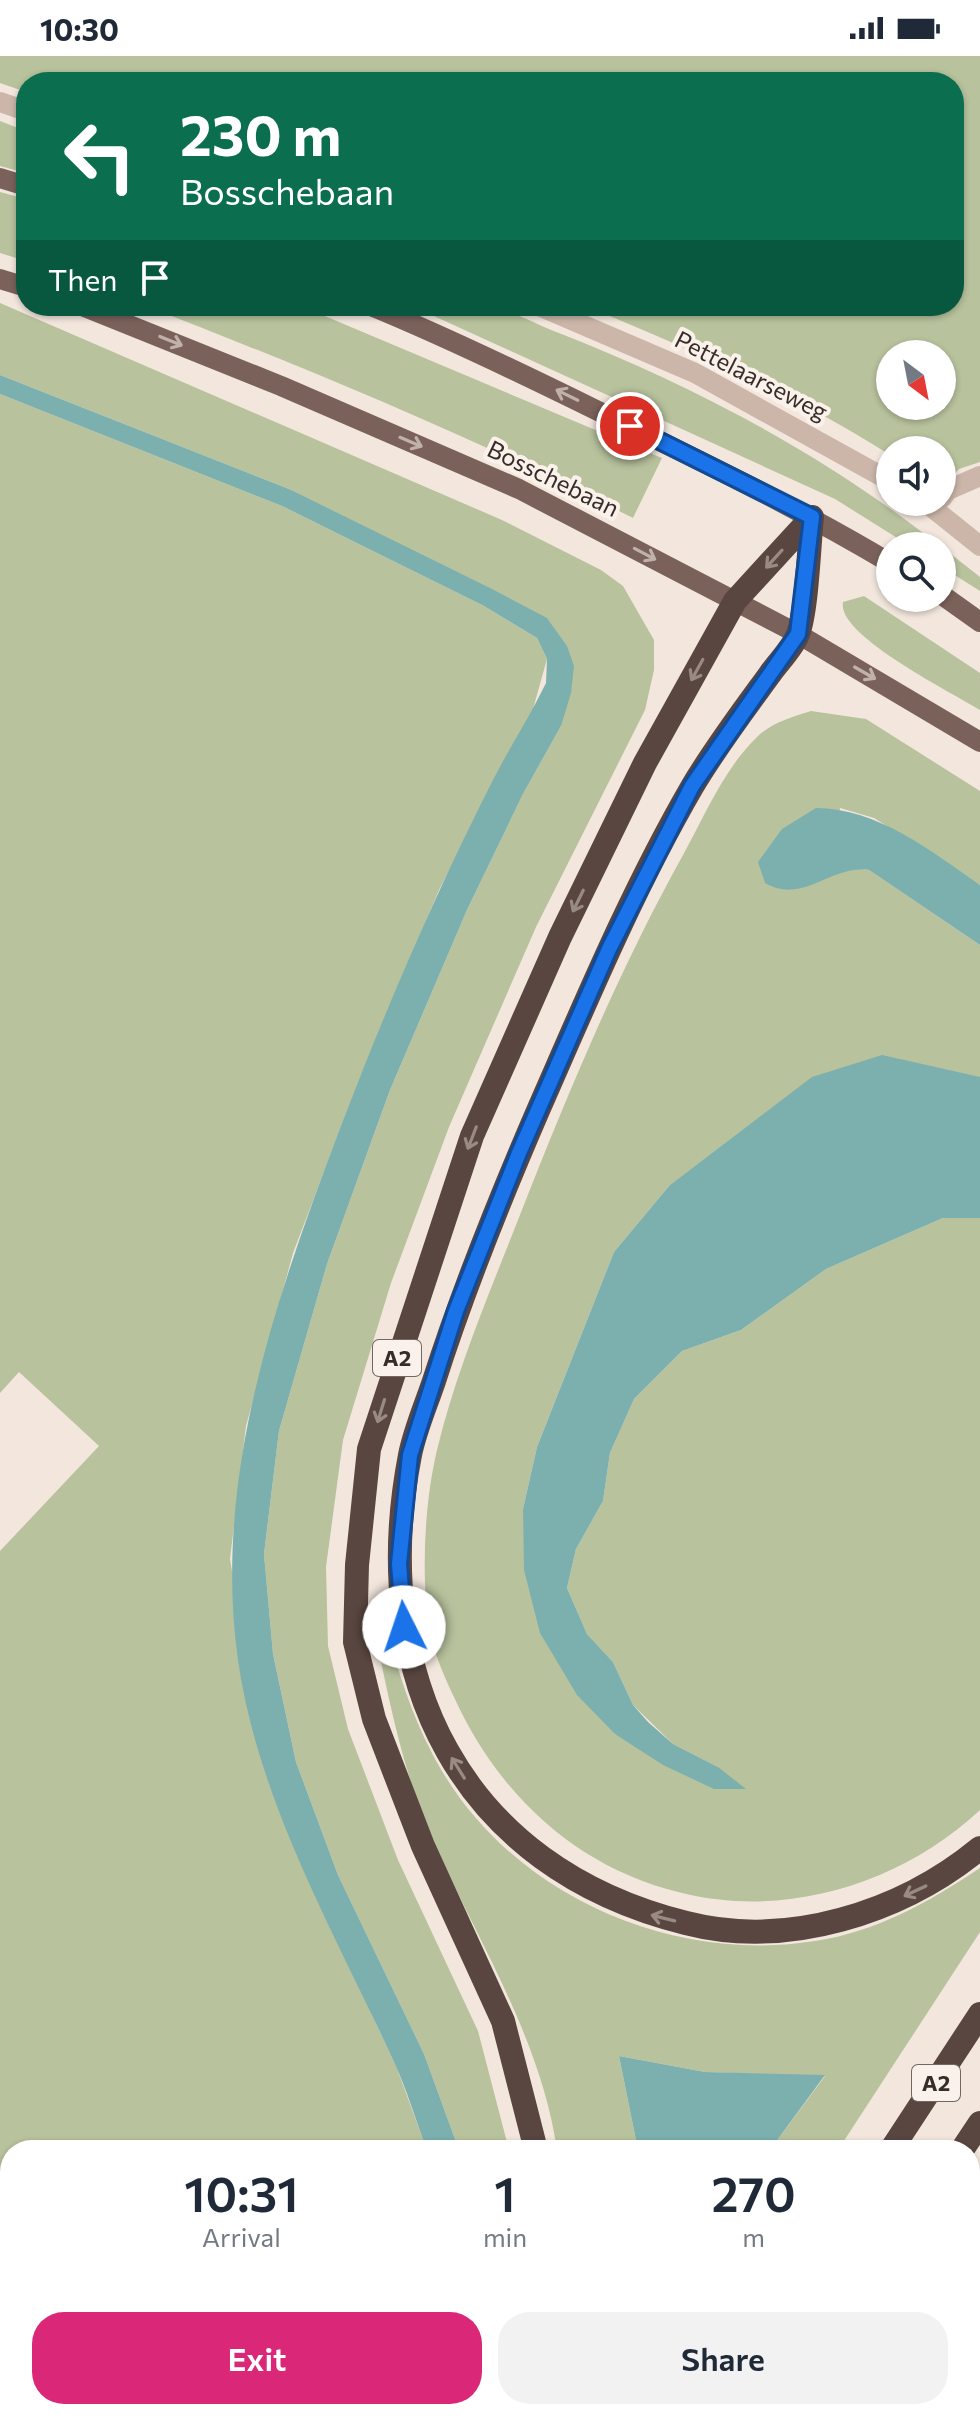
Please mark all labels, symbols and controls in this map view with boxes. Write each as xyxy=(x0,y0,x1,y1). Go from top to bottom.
text: 10:30 xyxy=(40,10,119,47)
text: 230 m xyxy=(180,99,341,168)
icon: left xyxy=(48,104,152,208)
text: Bosschebaan xyxy=(180,168,394,212)
icon: arrive xyxy=(133,256,177,300)
text: Then xyxy=(48,260,117,297)
street label: Pettelaarseweg xyxy=(671,324,833,426)
one-way arrow xyxy=(158,335,183,349)
north arrow xyxy=(876,340,956,420)
map controls xyxy=(876,340,956,612)
one-way arrow xyxy=(555,387,579,403)
pin xyxy=(596,392,664,460)
icon: arrive xyxy=(608,404,652,448)
street label: Bosschebaan xyxy=(483,433,624,522)
one-way arrow xyxy=(398,436,423,451)
button: sound xyxy=(876,436,956,516)
button: search xyxy=(876,532,956,612)
one-way arrow xyxy=(633,546,657,562)
one-way arrow xyxy=(764,549,783,569)
one-way arrow xyxy=(689,657,704,681)
one-way arrow xyxy=(853,665,876,681)
one-way arrow xyxy=(570,888,585,912)
one-way arrow xyxy=(464,1125,478,1150)
road number: A2 xyxy=(373,1340,421,1376)
one-way arrow xyxy=(373,1398,387,1423)
position arrow xyxy=(362,1585,446,1669)
one-way arrow xyxy=(450,1757,466,1780)
one-way arrow xyxy=(903,1884,927,1899)
one-way arrow xyxy=(650,1909,676,1924)
road number: A2 xyxy=(912,2065,960,2101)
text: 10:31 xyxy=(184,2163,299,2222)
text: 1 xyxy=(494,2163,516,2222)
text: 270 xyxy=(711,2163,796,2222)
text: Arrival xyxy=(202,2221,281,2252)
text: min xyxy=(483,2221,527,2252)
text: m xyxy=(742,2221,765,2252)
button: Exit xyxy=(32,2312,482,2404)
button: Share xyxy=(498,2312,948,2404)

